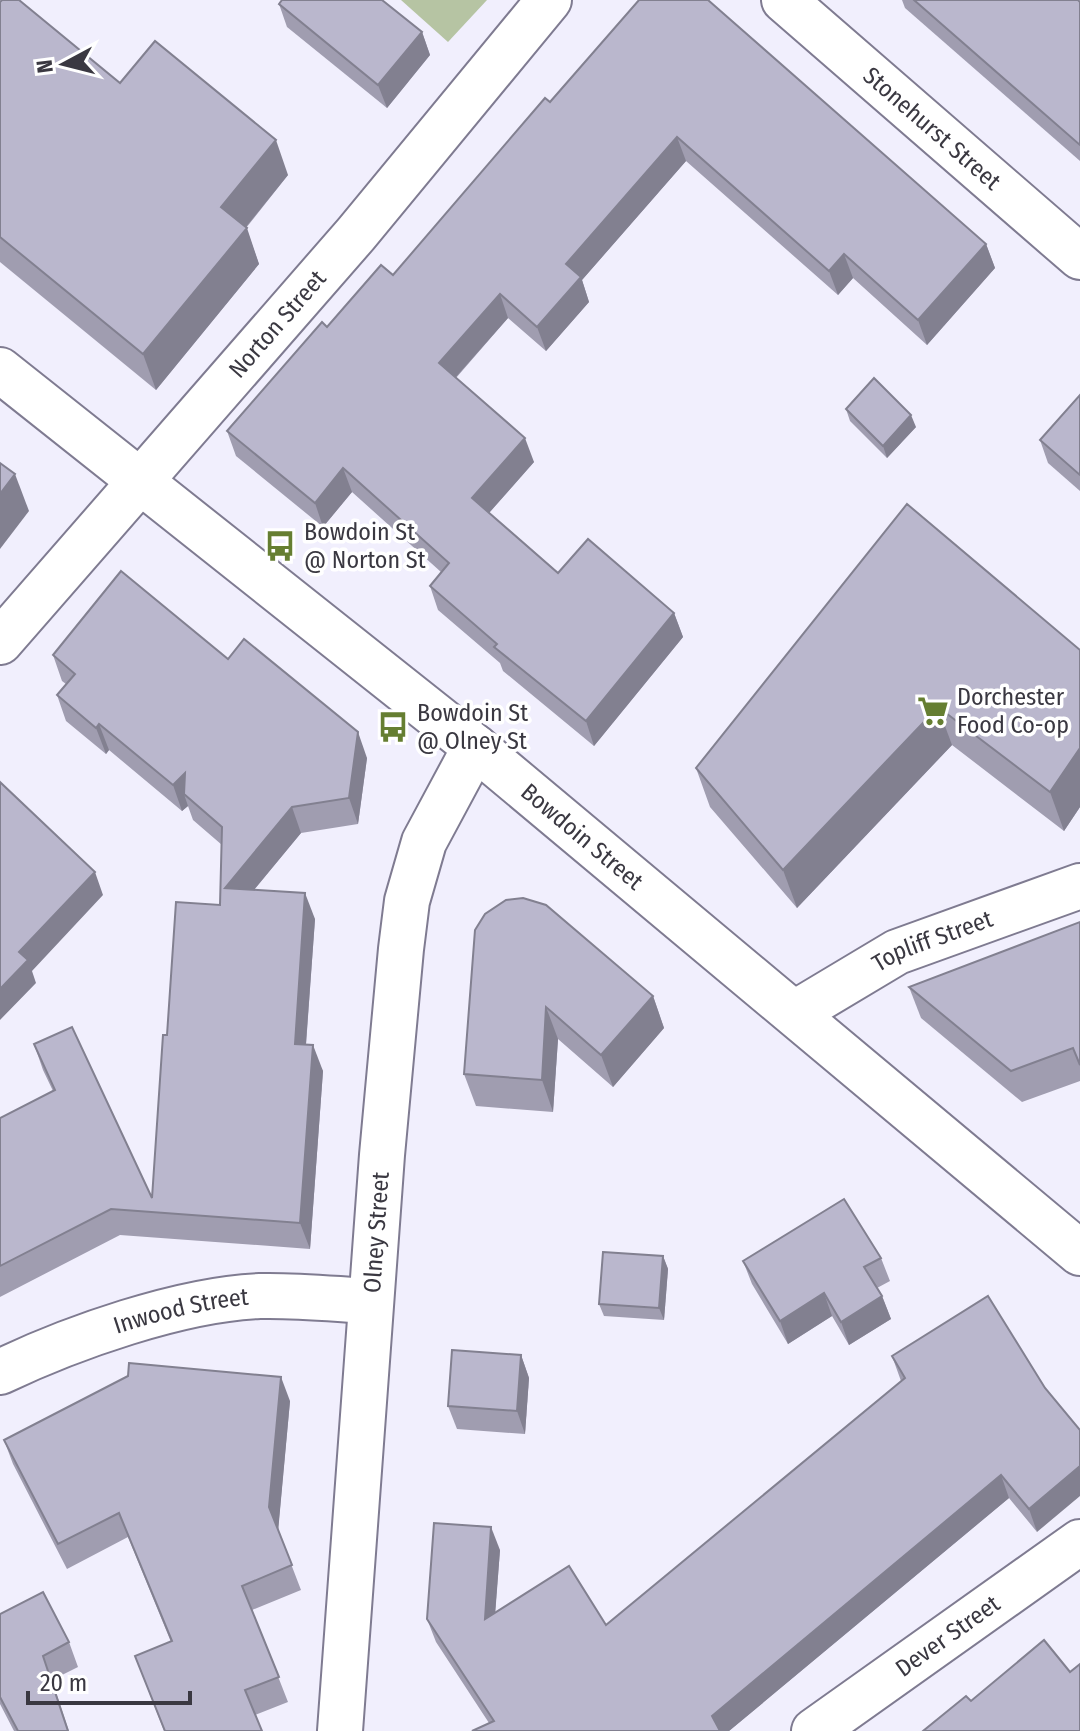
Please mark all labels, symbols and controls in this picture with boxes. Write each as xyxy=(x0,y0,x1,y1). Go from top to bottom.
north arrow xyxy=(24,24,104,104)
text: N xyxy=(30,58,59,75)
street label: Stonehurst Street xyxy=(858,61,1006,196)
street label: Norton Street xyxy=(223,265,332,383)
place label: Bowdoin St @ Norton St xyxy=(304,518,426,574)
bus stop icon: Bowdoin St @ Norton St xyxy=(263,529,297,563)
place label: Dorchester Food Co-op xyxy=(957,683,1069,739)
supermarket icon: Dorchester Food Co-op xyxy=(916,694,950,728)
place label: Bowdoin St @ Olney St xyxy=(417,699,528,755)
bus stop icon: Bowdoin St @ Olney St xyxy=(376,710,410,744)
street label: Bowdoin Street xyxy=(515,778,649,896)
street label: Topliff Street xyxy=(867,905,997,978)
street label: Olney Street xyxy=(358,1171,395,1294)
street label: Inwood Street xyxy=(110,1283,250,1340)
street label: Dever Street xyxy=(890,1589,1005,1683)
scale bar xyxy=(28,1655,190,1705)
text: 20 m xyxy=(40,1669,87,1697)

